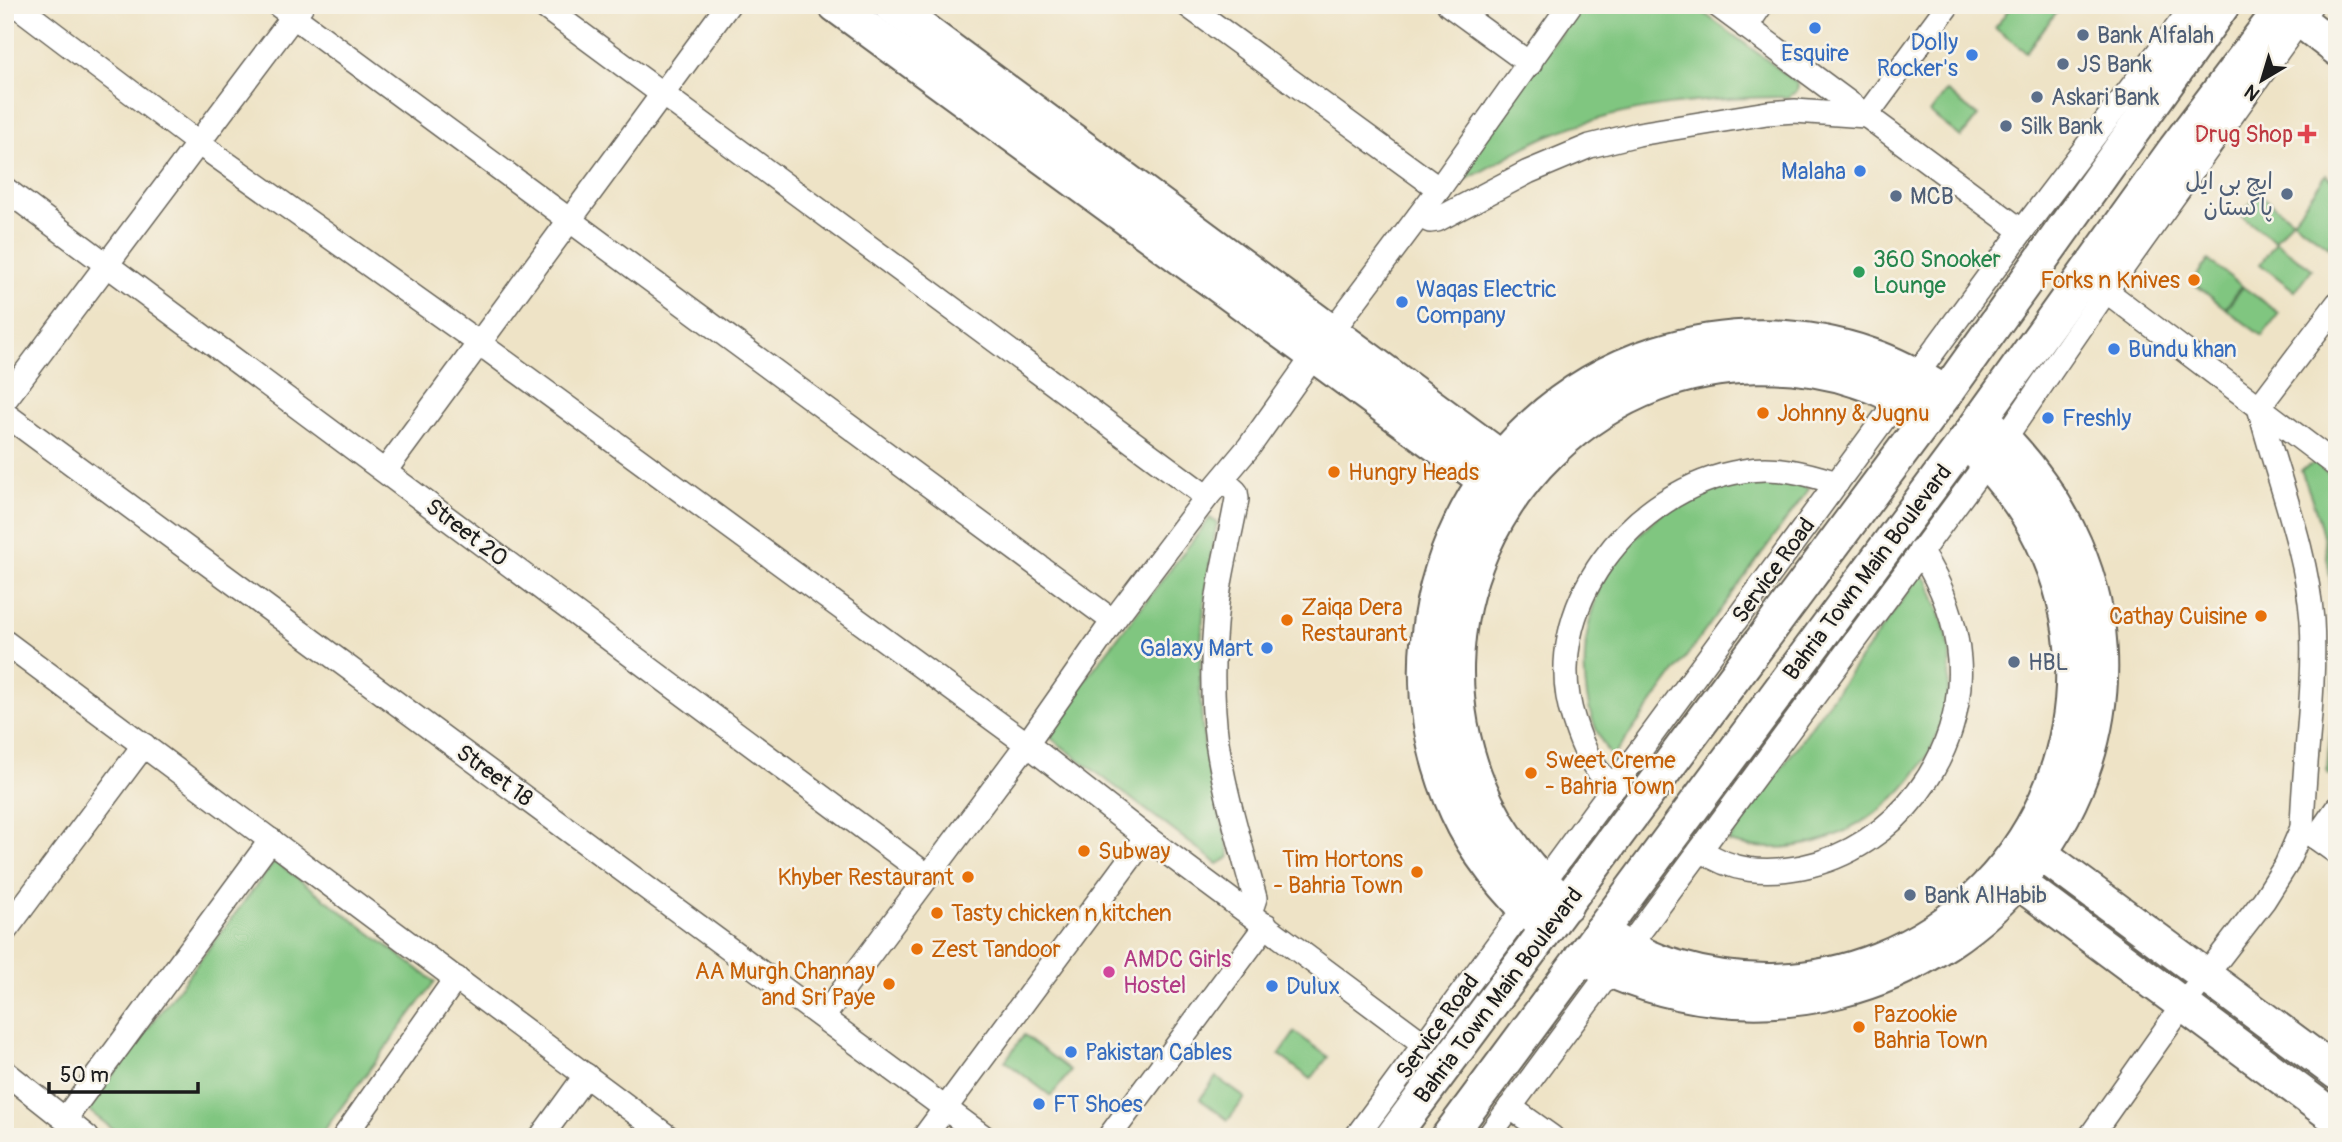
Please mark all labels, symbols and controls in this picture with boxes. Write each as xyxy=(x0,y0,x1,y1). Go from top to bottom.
marker: Esquire xyxy=(1807,20,1823,36)
place label: Bank Alfalah xyxy=(2097,21,2214,50)
marker: Bank Alfalah xyxy=(2075,27,2091,43)
place label: Dolly Rocker's xyxy=(1877,28,1958,83)
place label: Esquire xyxy=(1781,39,1850,68)
north arrow xyxy=(2226,46,2296,116)
marker: Dolly Rocker's xyxy=(1964,47,1980,63)
place label: JS Bank xyxy=(2077,50,2152,79)
marker: JS Bank xyxy=(2055,56,2071,72)
text: N xyxy=(2240,79,2265,106)
place label: Askari Bank xyxy=(2051,83,2160,112)
marker: Askari Bank xyxy=(2029,89,2045,105)
place label: Silk Bank xyxy=(2020,112,2104,141)
marker: Silk Bank xyxy=(1998,118,2014,134)
place label: Drug Shop xyxy=(2195,120,2293,149)
marker: Drug Shop xyxy=(2299,126,2315,142)
place label: Malaha xyxy=(1781,157,1846,186)
marker: Malaha xyxy=(1852,163,1868,179)
place label: ایچ بی ایل پاکستان xyxy=(2185,167,2273,222)
place label: MCB xyxy=(1910,182,1954,211)
marker: ایچ بی ایل پاکستان xyxy=(2279,186,2295,202)
marker: MCB xyxy=(1888,188,1904,204)
place label: 360 Snooker Lounge xyxy=(1873,245,2001,300)
marker: 360 Snooker Lounge xyxy=(1851,264,1867,280)
place label: Forks n Knives xyxy=(2040,266,2180,295)
marker: Forks n Knives xyxy=(2186,272,2202,288)
place label: Waqas Electric Company xyxy=(1416,275,1557,330)
marker: Waqas Electric Company xyxy=(1394,294,1410,310)
place label: Bundu khan xyxy=(2128,335,2237,364)
marker: Bundu khan xyxy=(2106,341,2122,357)
place label: Johnny & Jugnu xyxy=(1777,399,1930,428)
place label: Freshly xyxy=(2062,404,2131,433)
marker: Johnny & Jugnu xyxy=(1755,405,1771,421)
marker: Freshly xyxy=(2040,410,2056,426)
place label: Hungry Heads xyxy=(1348,458,1479,487)
street label: Bahria Town Main Boulevard xyxy=(1777,459,1958,686)
marker: Hungry Heads xyxy=(1326,464,1342,480)
street label: Street 20 xyxy=(420,492,514,573)
street label: Service Road xyxy=(1726,512,1821,629)
place label: Zaiqa Dera Restaurant xyxy=(1301,593,1408,648)
place label: Cathay Cuisine xyxy=(2109,602,2248,631)
marker: Cathay Cuisine xyxy=(2253,608,2269,624)
marker: Zaiqa Dera Restaurant xyxy=(1279,612,1295,628)
place label: Galaxy Mart xyxy=(1140,634,1254,663)
marker: Galaxy Mart xyxy=(1259,640,1275,656)
place label: HBL xyxy=(2028,648,2069,677)
marker: HBL xyxy=(2006,654,2022,670)
street label: Street 18 xyxy=(451,738,539,813)
place label: Sweet Creme - Bahria Town xyxy=(1545,746,1676,801)
marker: Sweet Creme - Bahria Town xyxy=(1523,765,1539,781)
place label: Subway xyxy=(1098,837,1170,866)
marker: Subway xyxy=(1076,843,1092,859)
place label: Tim Hortons - Bahria Town xyxy=(1273,845,1403,900)
place label: Khyber Restaurant xyxy=(777,863,955,892)
marker: Tim Hortons - Bahria Town xyxy=(1409,864,1425,880)
marker: Khyber Restaurant xyxy=(960,869,976,885)
place label: Bank AlHabib xyxy=(1924,881,2047,910)
street label: Bahria Town Main Boulevard xyxy=(1408,882,1589,1109)
marker: Bank AlHabib xyxy=(1902,887,1918,903)
place label: Tasty chicken n kitchen xyxy=(951,899,1172,928)
marker: Tasty chicken n kitchen xyxy=(929,905,945,921)
place label: Zest Tandoor xyxy=(931,935,1061,964)
marker: Zest Tandoor xyxy=(909,941,925,957)
place label: AMDC Girls Hostel xyxy=(1123,945,1231,1000)
place label: AA Murgh Channay and Sri Paye xyxy=(695,957,876,1012)
marker: AMDC Girls Hostel xyxy=(1101,964,1117,980)
street label: Service Road xyxy=(1390,968,1485,1085)
place label: Dulux xyxy=(1286,972,1340,1001)
marker: AA Murgh Channay and Sri Paye xyxy=(881,976,897,992)
marker: Dulux xyxy=(1264,978,1280,994)
place label: Pazookie Bahria Town xyxy=(1873,1000,1988,1055)
marker: Pazookie Bahria Town xyxy=(1851,1019,1867,1035)
place label: Pakistan Cables xyxy=(1085,1038,1232,1067)
marker: Pakistan Cables xyxy=(1063,1044,1079,1060)
scale bar xyxy=(49,1051,198,1095)
text: 50 m xyxy=(60,1062,109,1089)
place label: FT Shoes xyxy=(1053,1090,1143,1119)
marker: FT Shoes xyxy=(1031,1096,1047,1112)

